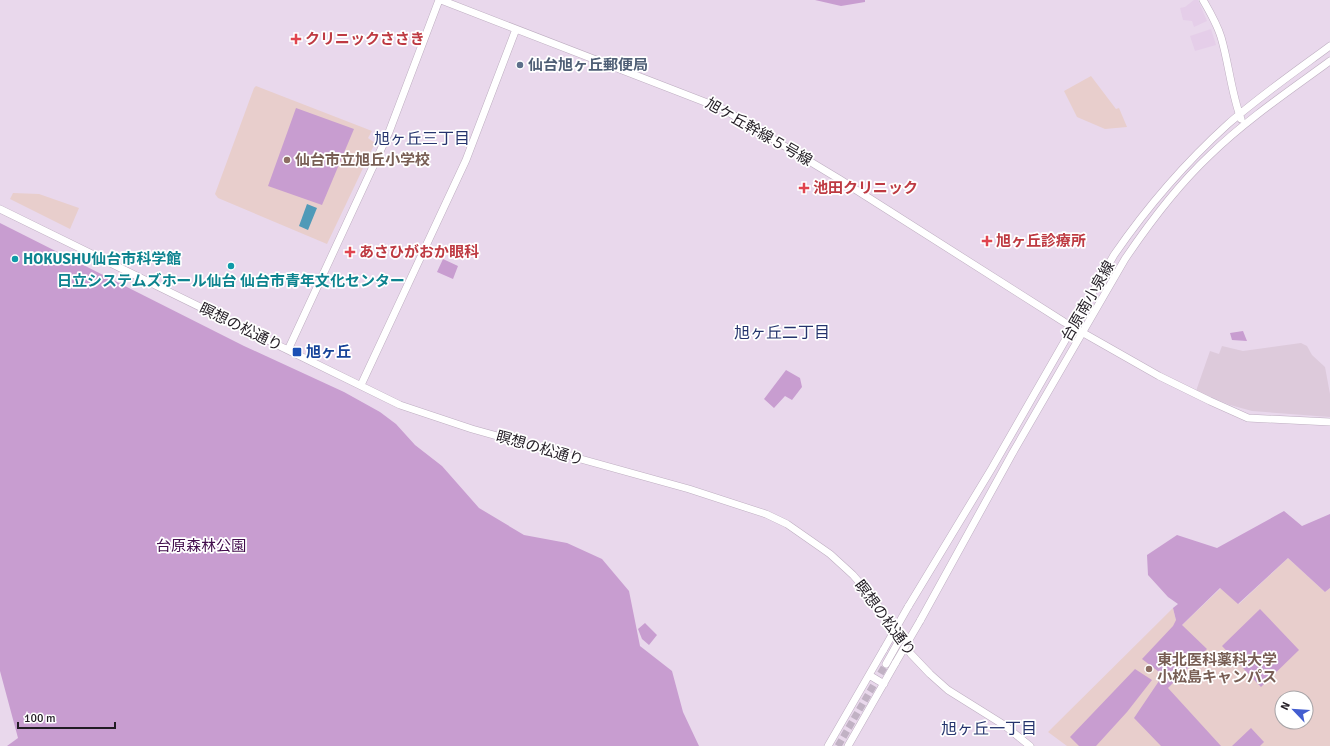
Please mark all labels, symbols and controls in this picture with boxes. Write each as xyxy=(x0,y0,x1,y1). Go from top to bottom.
place label: クリニックささき xyxy=(305,30,425,48)
marker: クリニックささき xyxy=(290,33,302,45)
place label: 仙台旭ヶ丘郵便局 xyxy=(528,56,648,74)
marker: 仙台旭ヶ丘郵便局 xyxy=(515,60,525,70)
street label: 旭ケ丘幹線５号線 xyxy=(703,94,815,170)
district label: 旭ヶ丘三丁目 xyxy=(374,129,470,149)
place label: 仙台市立旭丘小学校 xyxy=(295,151,430,169)
marker: 仙台市立旭丘小学校 xyxy=(282,155,292,165)
place label: 池田クリニック xyxy=(813,179,918,197)
marker: 池田クリニック xyxy=(798,182,810,194)
place label: 旭ヶ丘診療所 xyxy=(996,232,1086,250)
marker: 旭ヶ丘診療所 xyxy=(981,235,993,247)
place label: あさひがおか眼科 xyxy=(359,243,479,261)
marker: あさひがおか眼科 xyxy=(344,246,356,258)
place label: HOKUSHU仙台市科学館 xyxy=(23,250,181,268)
marker: HOKUSHU仙台市科学館 xyxy=(10,254,20,264)
street label: 台原南小泉線 xyxy=(1058,258,1118,344)
marker: 日立システムズホール仙台 仙台市青年文化センター xyxy=(226,261,236,271)
place label: 日立システムズホール仙台 仙台市青年文化センター xyxy=(57,272,405,290)
street label: 瞑想の松通り xyxy=(197,299,285,355)
district label: 旭ヶ丘二丁目 xyxy=(734,323,830,343)
place label: 旭ヶ丘 xyxy=(306,343,351,361)
marker: 旭ヶ丘 xyxy=(291,346,303,358)
street label: 瞑想の松通り xyxy=(494,427,586,469)
park label: 台原森林公園 xyxy=(156,537,246,555)
street label: 瞑想の松通り xyxy=(851,577,919,659)
place label: 東北医科薬科大学 小松島キャンパス xyxy=(1157,651,1277,686)
marker: 東北医科薬科大学 小松島キャンパス xyxy=(1144,664,1154,674)
north arrow xyxy=(1274,690,1314,730)
text: N xyxy=(1278,700,1293,712)
scale bar xyxy=(18,704,115,730)
text: 100 m xyxy=(24,711,56,726)
district label: 旭ヶ丘一丁目 xyxy=(941,719,1037,739)

